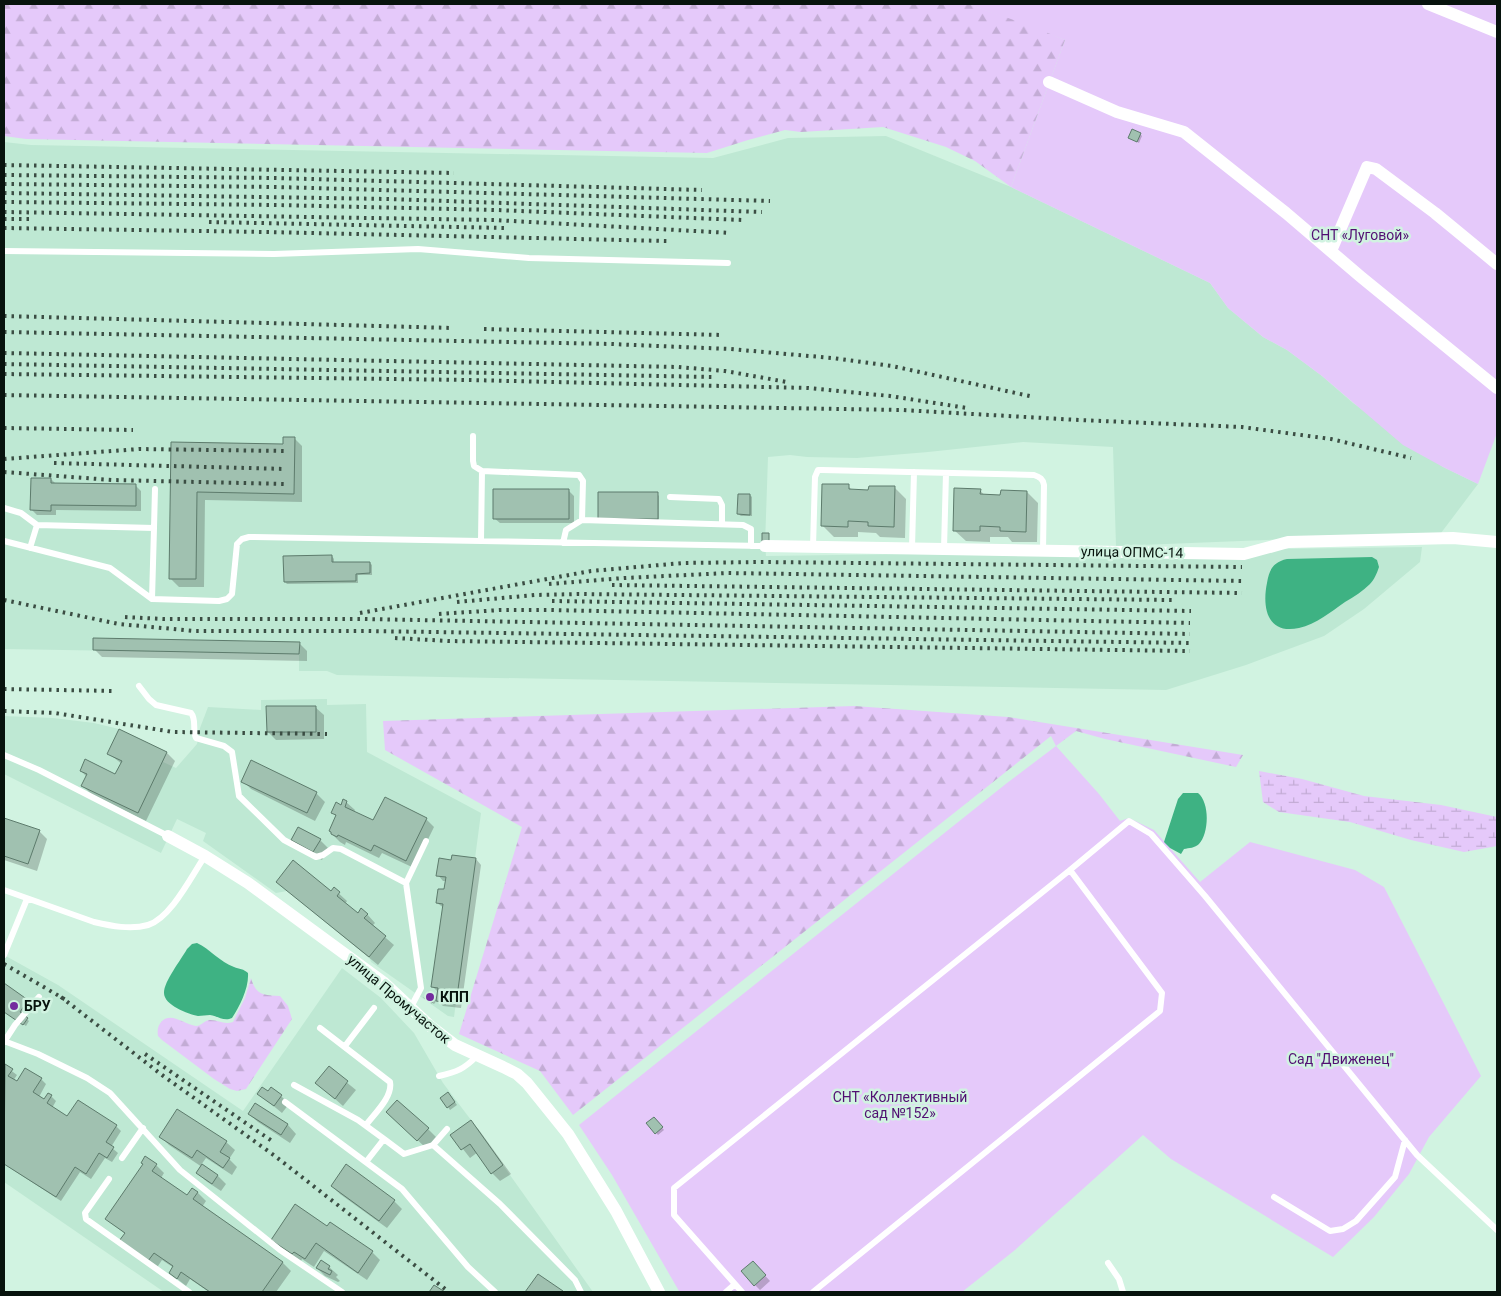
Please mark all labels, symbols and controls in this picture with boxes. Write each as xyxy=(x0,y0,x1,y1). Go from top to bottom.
park label: СНТ «Луговой» xyxy=(1311,227,1409,243)
street label: улица ОПМС-14 xyxy=(1081,543,1183,561)
street label: улица Промучасток xyxy=(344,951,454,1047)
place label: КПП xyxy=(440,989,469,1005)
marker: КПП xyxy=(424,991,436,1003)
place label: БРУ xyxy=(24,998,51,1014)
marker: БРУ xyxy=(8,1000,20,1012)
park label: Сад "Движенец" xyxy=(1288,1051,1394,1067)
park label: СНТ «Коллективный сад №152» xyxy=(833,1089,967,1121)

